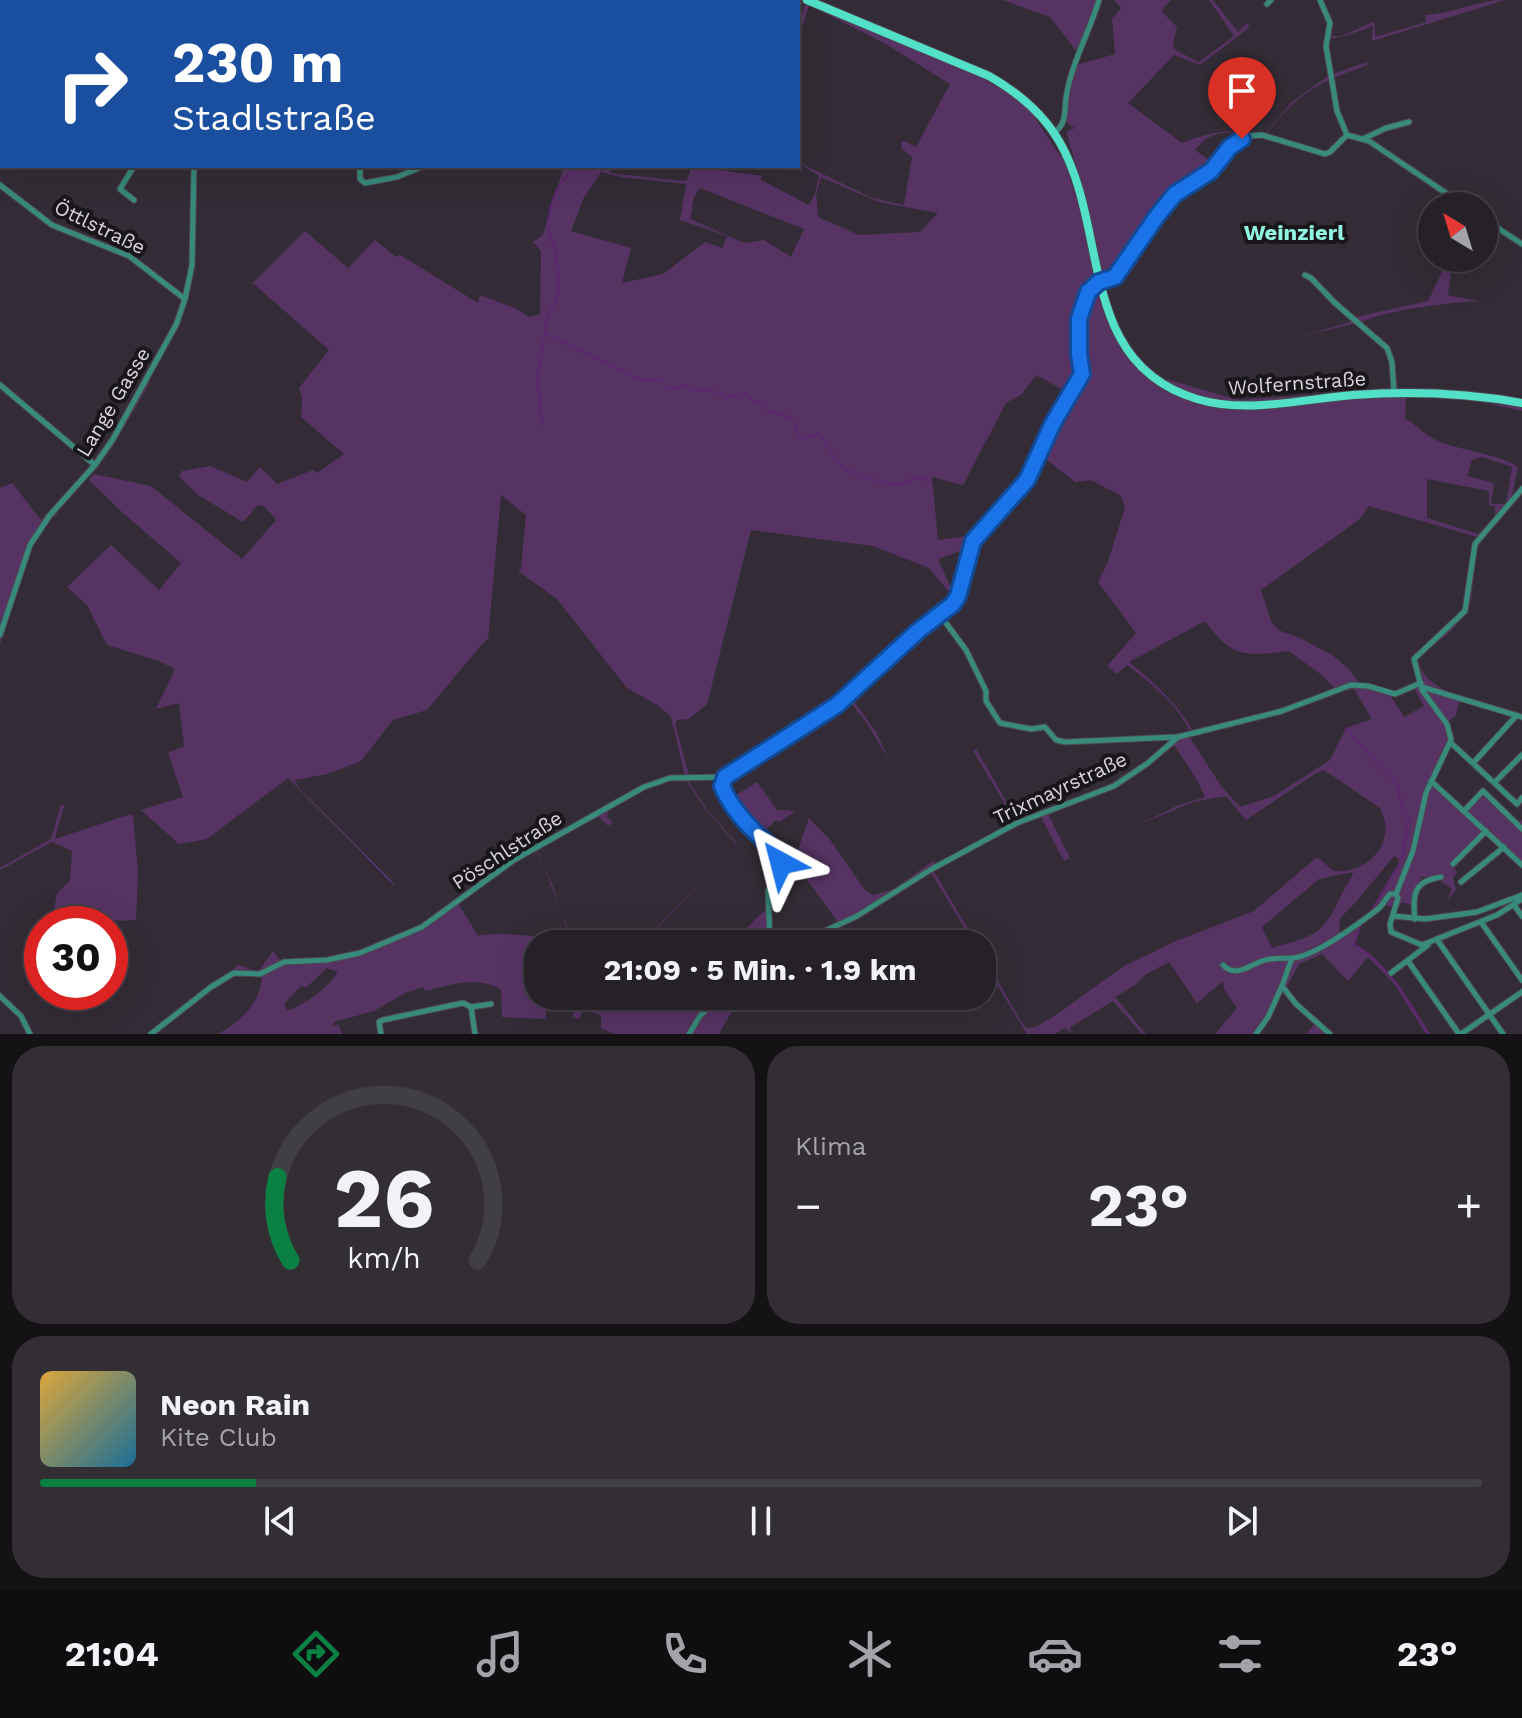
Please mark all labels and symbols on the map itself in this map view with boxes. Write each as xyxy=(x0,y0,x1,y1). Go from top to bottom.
pin xyxy=(1208,57,1276,139)
north arrow xyxy=(1418,192,1498,272)
street label: Öttlstraße xyxy=(50,195,150,259)
district label: Weinzierl xyxy=(1244,220,1345,245)
street label: Lange Gasse xyxy=(71,343,155,461)
street label: Wolfernstraße xyxy=(1227,366,1367,400)
street label: Trixmayrstraße xyxy=(989,747,1131,829)
street label: Pöschlstraße xyxy=(448,806,566,894)
position arrow xyxy=(739,821,823,905)
speed limit sign: 30 xyxy=(24,906,128,1010)

